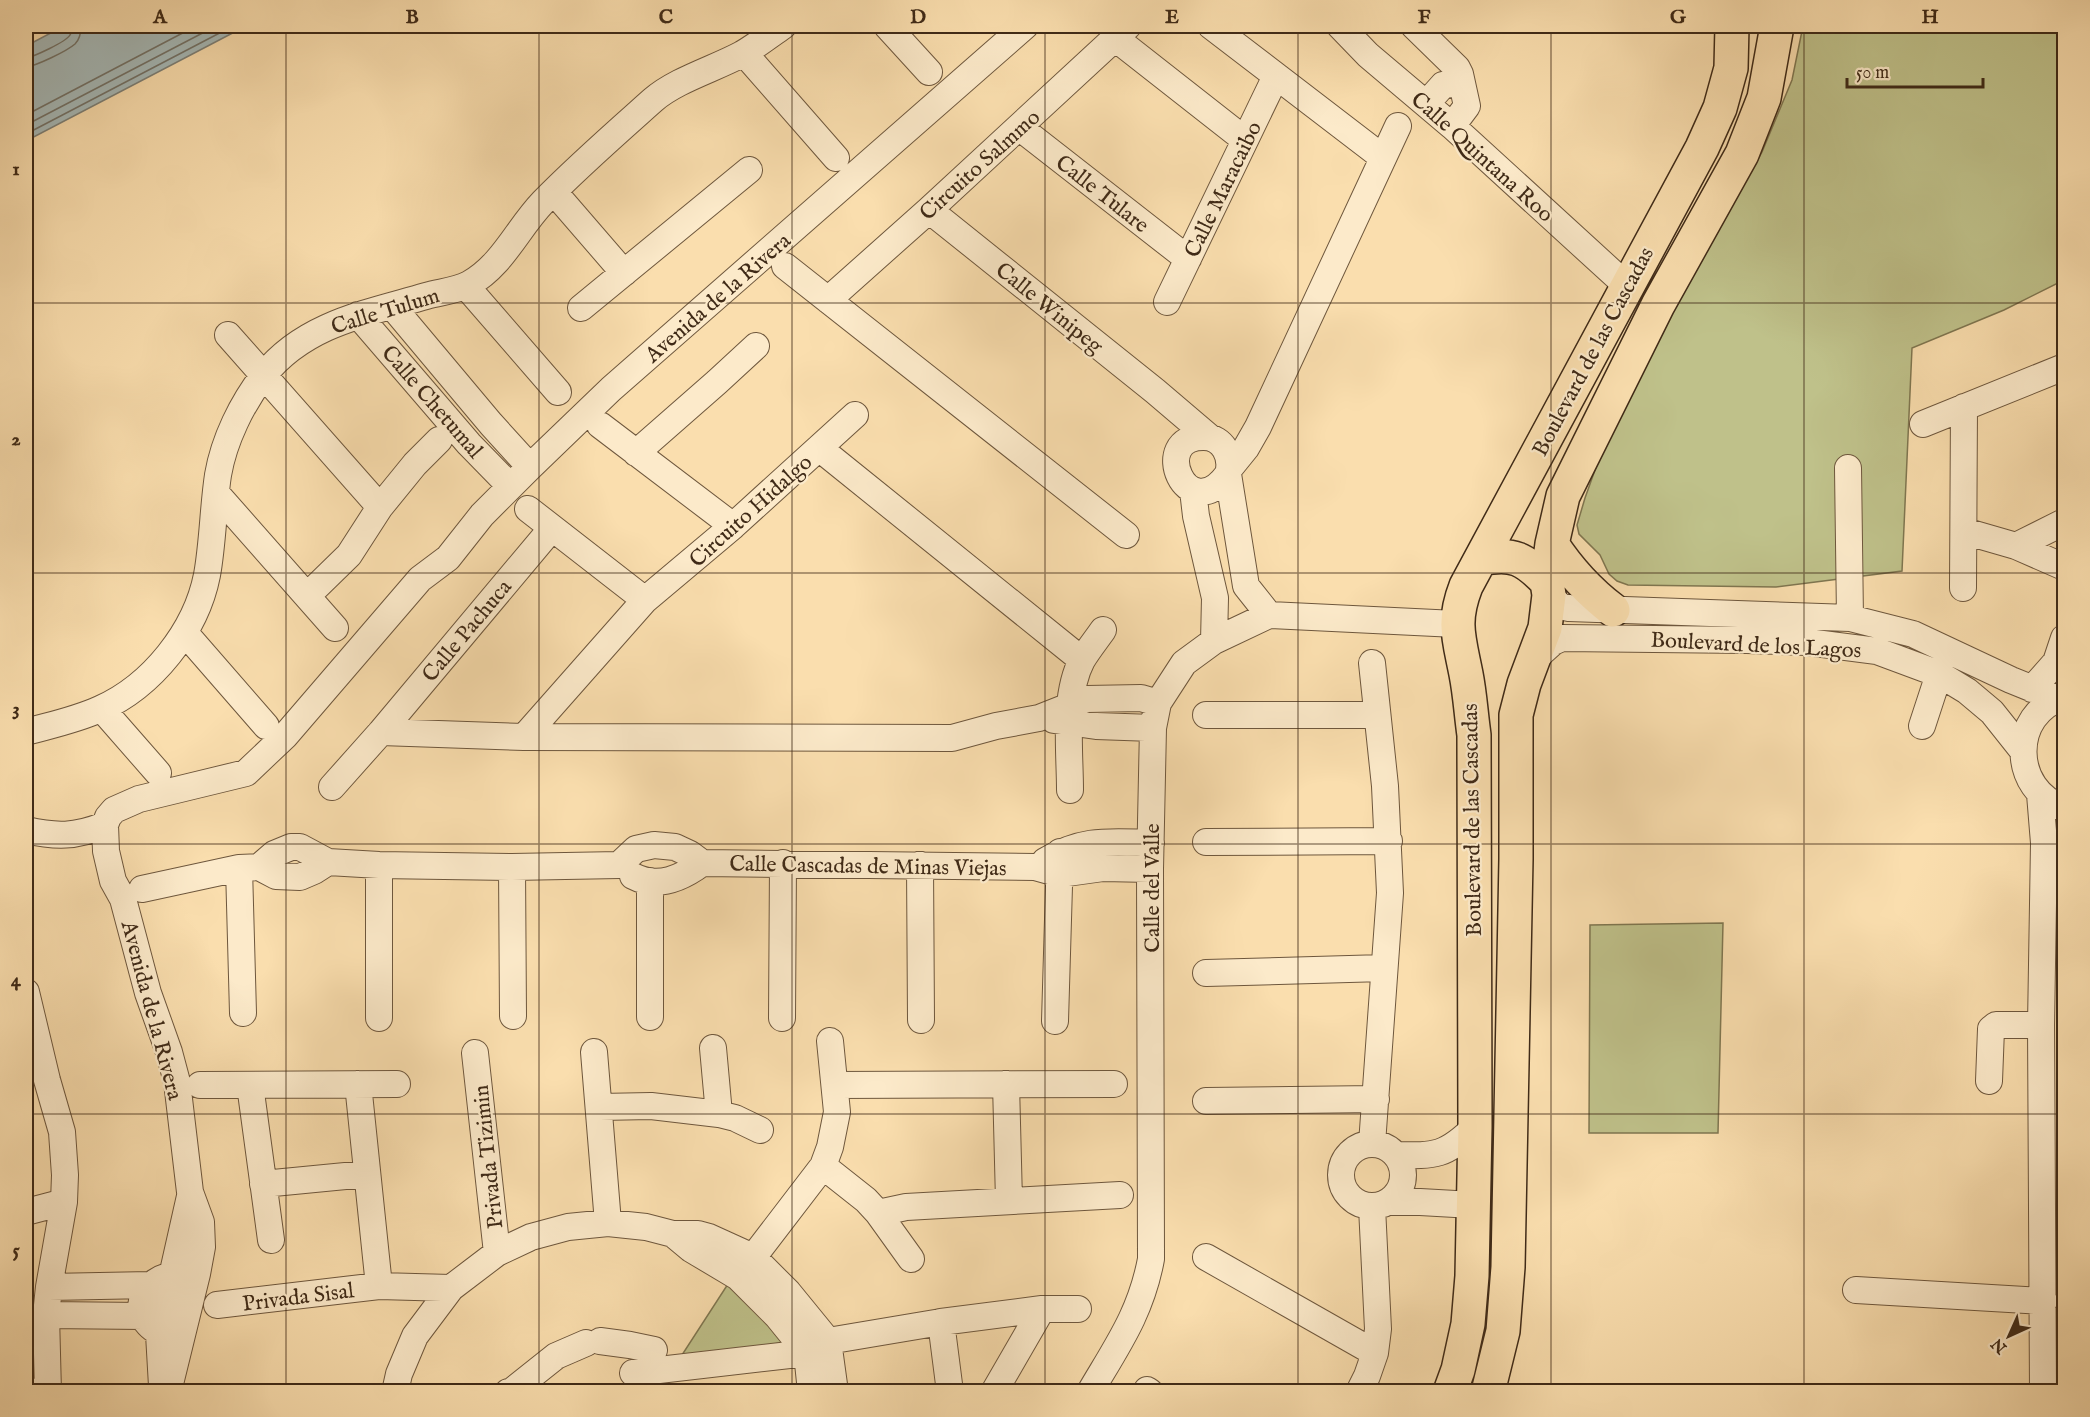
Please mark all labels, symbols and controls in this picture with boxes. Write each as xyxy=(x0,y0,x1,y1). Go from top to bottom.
text: A xyxy=(152,5,168,30)
text: B xyxy=(405,5,419,30)
text: C xyxy=(659,5,673,30)
text: D xyxy=(910,5,926,30)
text: E xyxy=(1165,5,1179,30)
text: F xyxy=(1418,5,1431,30)
text: G xyxy=(1670,5,1687,30)
text: H xyxy=(1921,5,1939,30)
scale bar xyxy=(1847,51,1984,89)
text: 50 m xyxy=(1856,62,1889,85)
street label: Calle Quintana Roo xyxy=(1404,86,1559,229)
street label: Circuito Salmmo xyxy=(914,104,1047,227)
street label: Calle Maracaibo xyxy=(1179,117,1269,263)
street label: Calle Tulare xyxy=(1049,149,1154,240)
text: 1 xyxy=(12,157,20,182)
street label: Avenida de la Rivera xyxy=(639,227,797,370)
street label: Boulevard de las Cascadas xyxy=(1527,242,1661,461)
street label: Calle Winipeg xyxy=(989,257,1109,361)
street label: Calle Tulum xyxy=(328,282,443,342)
street label: Calle Chetumal xyxy=(375,340,488,465)
text: 2 xyxy=(11,427,21,452)
street label: Circuito Hidalgo xyxy=(684,449,819,574)
street label: Calle Pachuca xyxy=(416,574,519,688)
street label: Boulevard de los Lagos xyxy=(1650,626,1862,666)
text: 3 xyxy=(12,697,20,722)
street label: Boulevard de las Cascadas xyxy=(1457,703,1489,937)
street label: Calle del Valle xyxy=(1139,823,1167,953)
street label: Calle Cascadas de Minas Viejas xyxy=(729,851,1007,883)
street label: Avenida de la Rivera xyxy=(113,917,189,1104)
text: 4 xyxy=(11,968,22,993)
street label: Privada Tizimin xyxy=(467,1083,510,1230)
text: 5 xyxy=(12,1238,20,1263)
street label: Privada Sisal xyxy=(241,1277,356,1319)
north arrow xyxy=(1979,1306,2039,1366)
text: N xyxy=(1988,1333,2012,1358)

